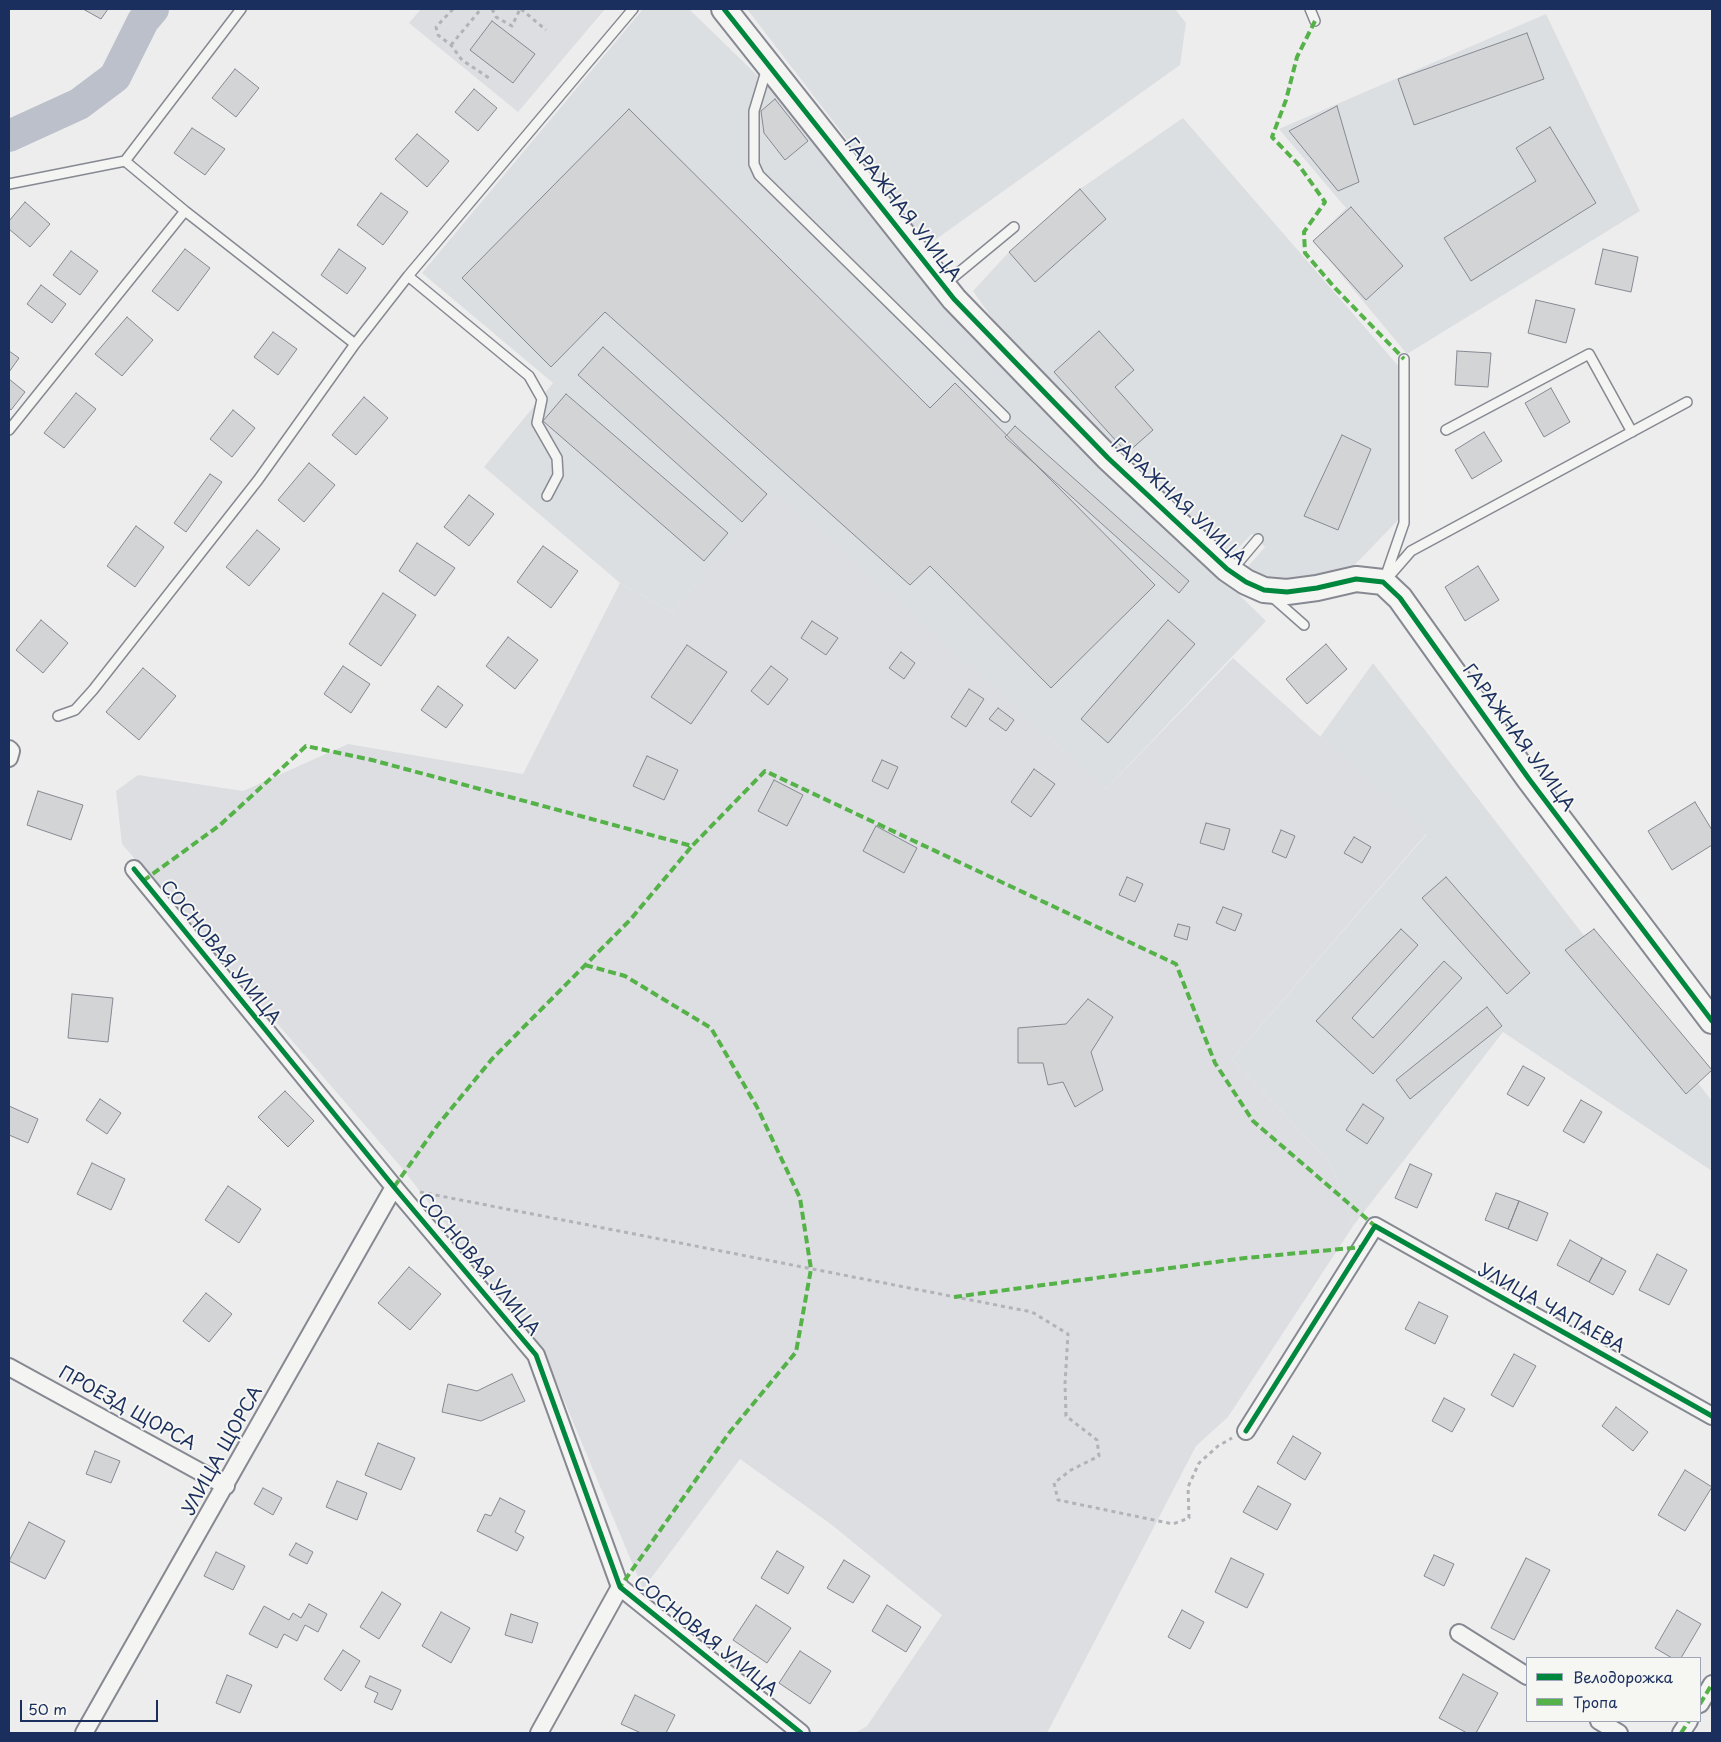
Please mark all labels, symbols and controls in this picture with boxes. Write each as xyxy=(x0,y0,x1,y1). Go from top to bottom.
street label: ГАРАЖНАЯ УЛИЦА xyxy=(839,134,965,286)
street label: ГАРАЖНАЯ УЛИЦА xyxy=(1106,434,1250,570)
street label: ГАРАЖНАЯ УЛИЦА xyxy=(1457,660,1579,816)
street label: СОСНОВАЯ УЛИЦА xyxy=(155,877,285,1029)
street label: СОСНОВАЯ УЛИЦА xyxy=(412,1189,544,1341)
street label: УЛИЦА ЧАПАЕВА xyxy=(1474,1260,1628,1358)
street label: ПРОЕЗД ЩОРСА xyxy=(55,1362,199,1456)
street label: УЛИЦА ЩОРСА xyxy=(179,1383,267,1519)
street label: СОСНОВАЯ УЛИЦА xyxy=(629,1572,781,1702)
legend xyxy=(1526,1657,1701,1722)
text: Велодорожка xyxy=(1573,1665,1673,1688)
scale bar xyxy=(22,1690,160,1722)
text: Тропа xyxy=(1573,1690,1618,1713)
text: 50 m xyxy=(28,1697,67,1720)

